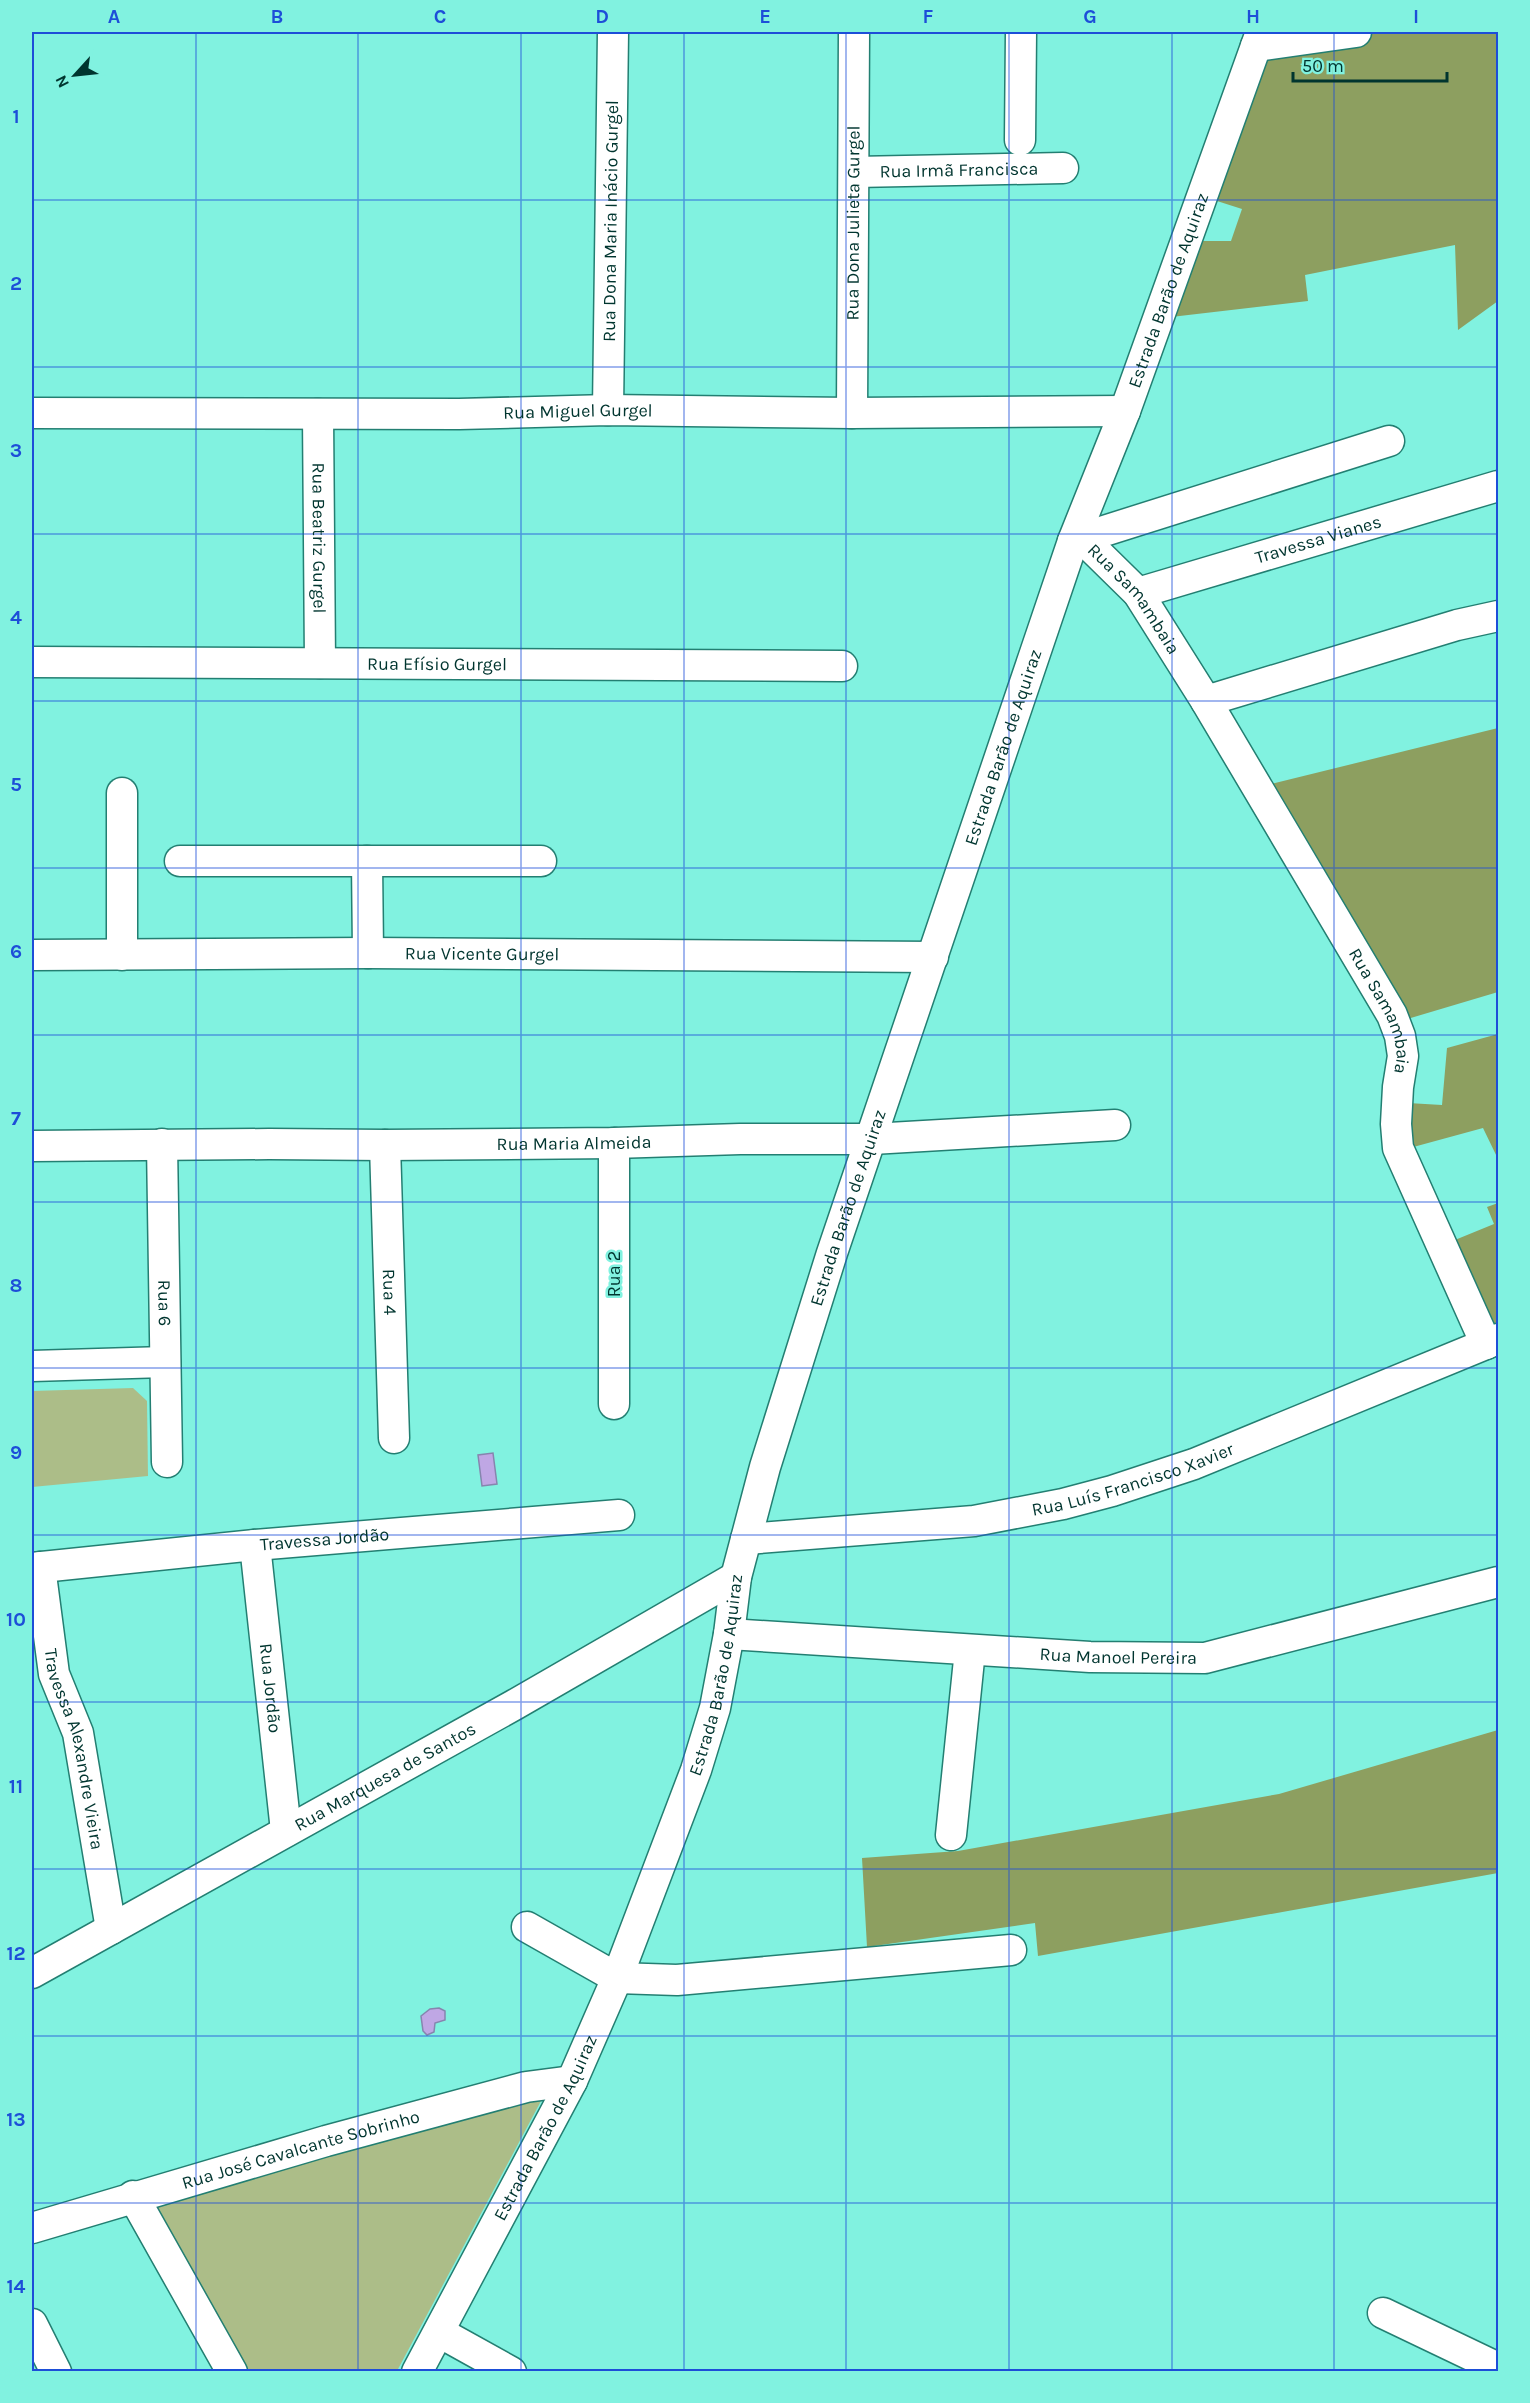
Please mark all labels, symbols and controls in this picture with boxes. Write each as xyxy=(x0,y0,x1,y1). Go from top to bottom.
text: A xyxy=(108,5,121,28)
text: B xyxy=(271,5,283,28)
text: C xyxy=(434,5,446,28)
text: D xyxy=(595,5,609,28)
text: E xyxy=(759,5,771,28)
text: F xyxy=(923,5,934,28)
text: G xyxy=(1083,5,1097,28)
text: H xyxy=(1246,5,1260,28)
text: I xyxy=(1413,5,1419,28)
north arrow xyxy=(45,45,105,105)
scale bar xyxy=(1293,45,1448,83)
text: 50 m xyxy=(1302,55,1344,77)
text: N xyxy=(51,72,73,91)
street label: Rua Dona Maria Inácio Gurgel xyxy=(598,100,623,342)
text: 1 xyxy=(12,105,20,128)
street label: Rua Dona Julieta Gurgel xyxy=(841,125,865,321)
street label: Rua Irmã Francisca xyxy=(879,157,1039,183)
street label: Estrada Barão de Aquiraz xyxy=(1123,190,1213,391)
text: 2 xyxy=(10,272,22,295)
street label: Rua Miguel Gurgel xyxy=(503,399,653,424)
text: 3 xyxy=(10,439,22,462)
street label: Rua Beatriz Gurgel xyxy=(307,462,331,614)
street label: Travessa Vianes xyxy=(1252,510,1384,569)
street label: Rua Samambaia xyxy=(1083,539,1185,658)
text: 4 xyxy=(10,606,22,629)
street label: Estrada Barão de Aquiraz xyxy=(960,646,1047,848)
street label: Rua Efísio Gurgel xyxy=(367,653,507,675)
text: 5 xyxy=(10,773,22,796)
text: 6 xyxy=(10,940,22,963)
street label: Rua Vicente Gurgel xyxy=(405,942,559,965)
street label: Rua Samambaia xyxy=(1344,944,1414,1075)
text: 7 xyxy=(11,1107,21,1130)
street label: Estrada Barão de Aquiraz xyxy=(805,1107,891,1309)
street label: Rua Maria Almeida xyxy=(496,1131,652,1155)
street label: Rua 2 xyxy=(603,1251,625,1297)
street label: Rua 4 xyxy=(378,1269,401,1315)
text: 8 xyxy=(10,1274,22,1297)
street label: Rua 6 xyxy=(153,1280,176,1326)
street label: Rua Luís Francisco Xavier xyxy=(1030,1438,1237,1521)
text: 9 xyxy=(10,1441,22,1464)
street label: Travessa Jordão xyxy=(259,1523,390,1556)
street label: Estrada Barão de Aquiraz xyxy=(684,1573,747,1779)
text: 10 xyxy=(6,1608,26,1631)
street label: Rua Jordão xyxy=(255,1642,286,1734)
street label: Rua Manoel Pereira xyxy=(1039,1643,1197,1669)
street label: Travessa Alexandre Vieira xyxy=(40,1647,108,1851)
street label: Rua Marquesa de Santos xyxy=(291,1717,480,1836)
text: 11 xyxy=(9,1775,23,1798)
text: 12 xyxy=(6,1942,26,1965)
street label: Estrada Barão de Aquiraz xyxy=(489,2032,602,2224)
street label: Rua José Cavalcante Sobrinho xyxy=(179,2105,422,2194)
text: 13 xyxy=(6,2108,26,2131)
text: 14 xyxy=(6,2275,26,2298)

